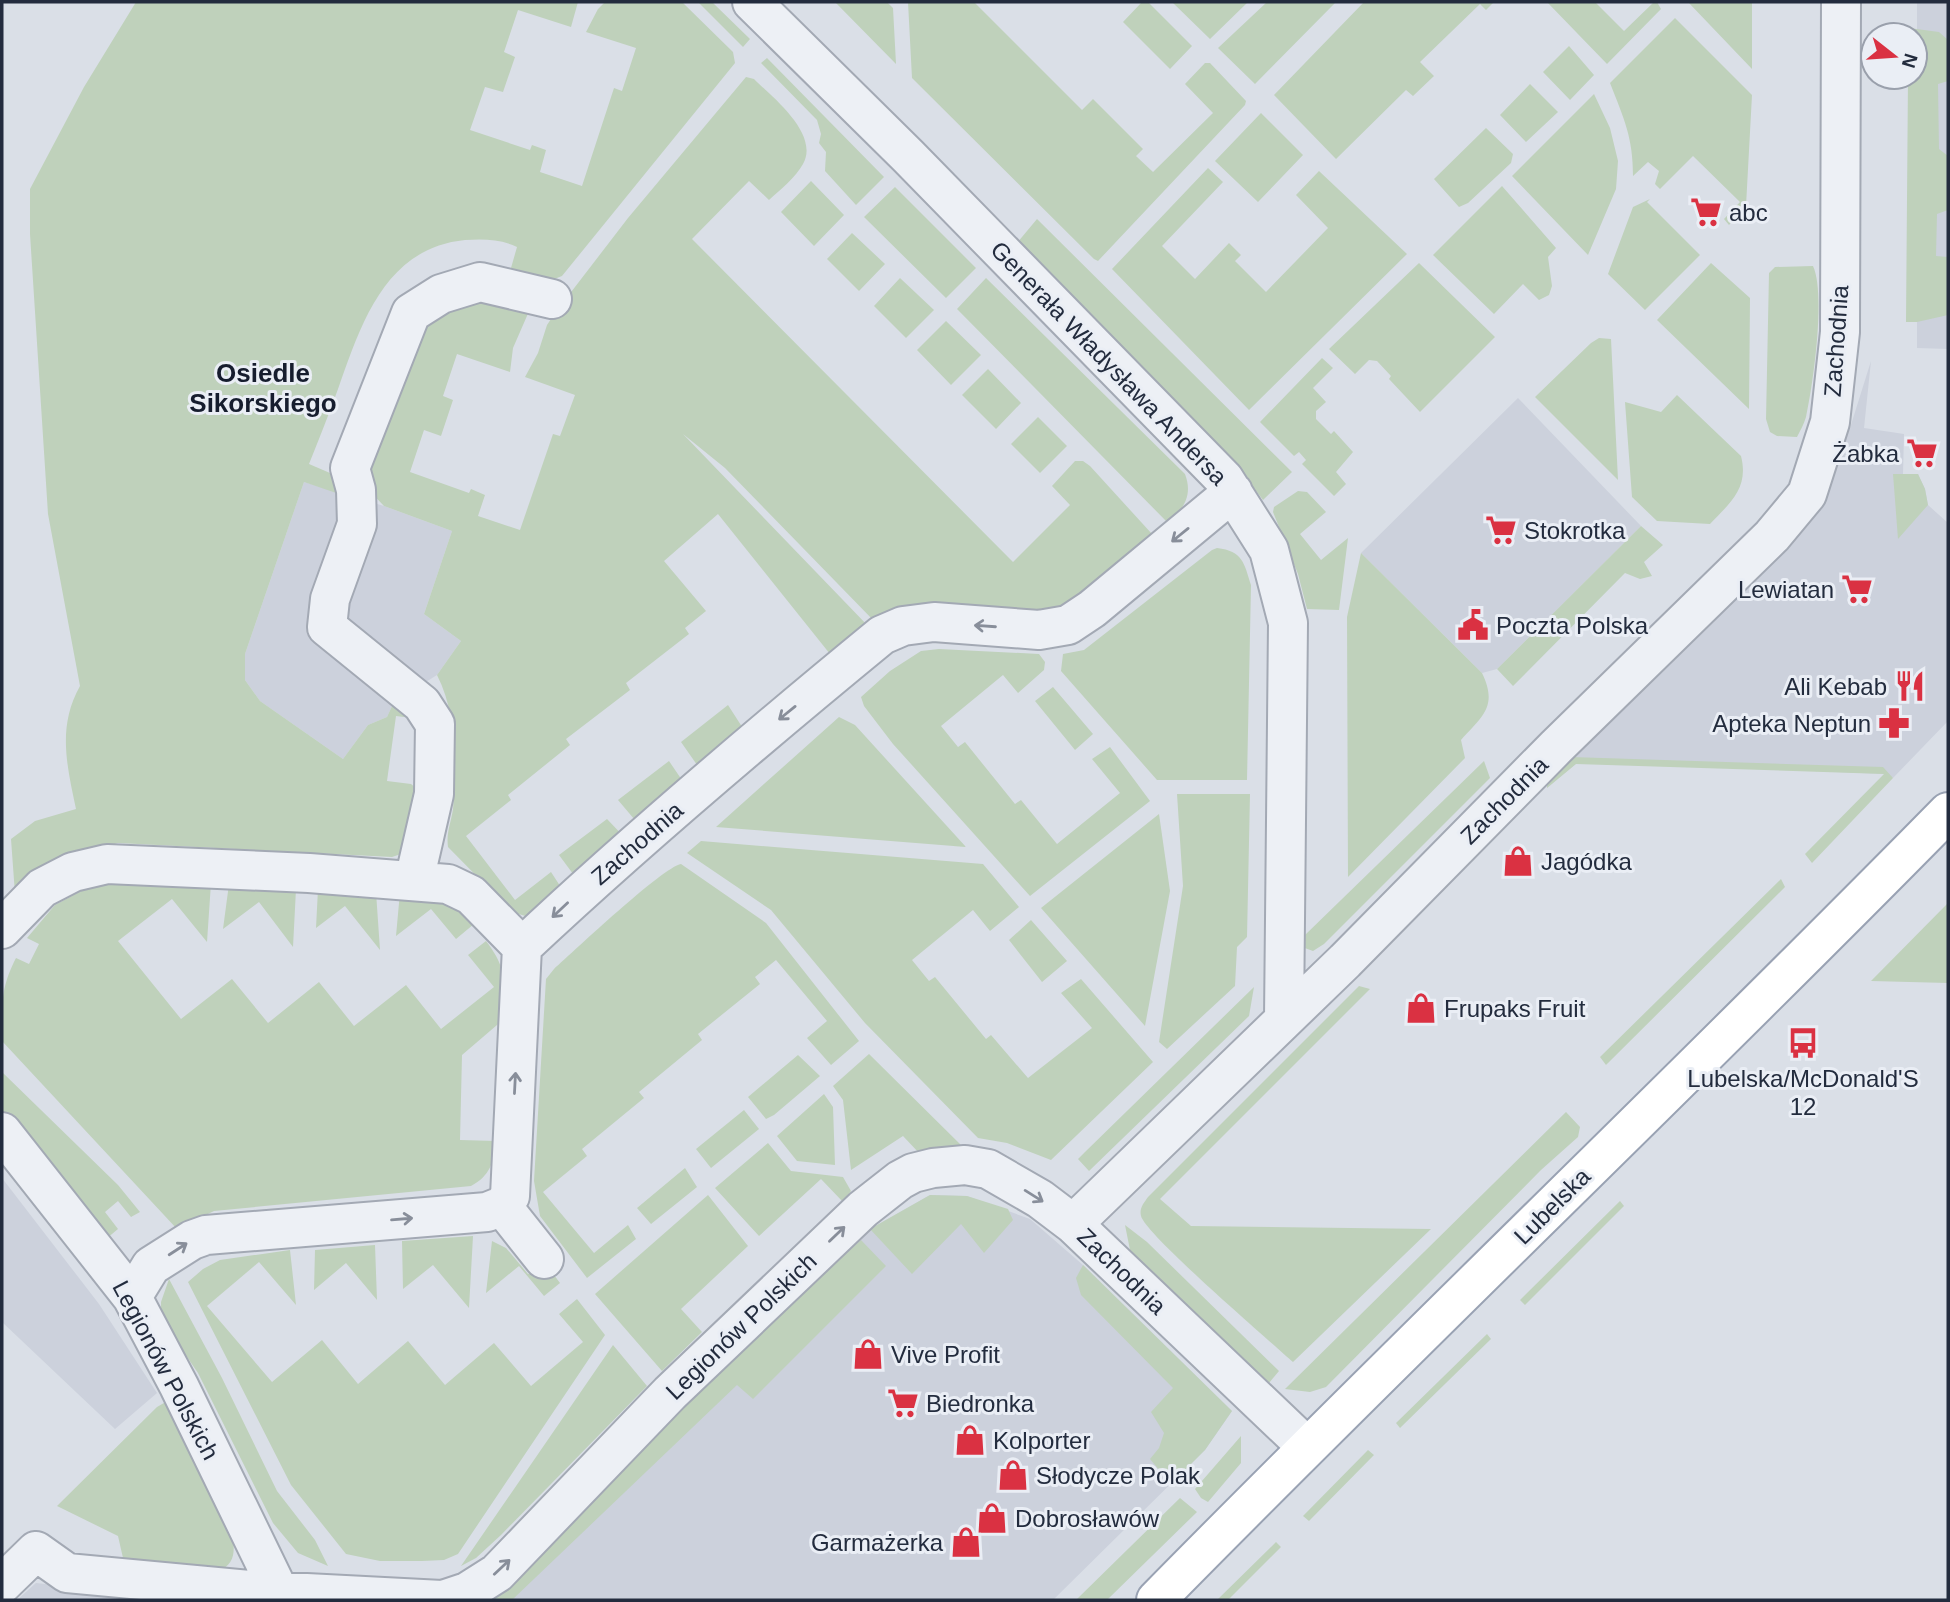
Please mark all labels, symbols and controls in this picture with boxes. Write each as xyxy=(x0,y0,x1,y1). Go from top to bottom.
north arrow xyxy=(1859,21,1929,91)
text: N xyxy=(1898,51,1922,70)
supermarket icon: abc xyxy=(1689,195,1723,229)
place label: abc xyxy=(1729,199,1768,226)
street label: Generała Władysława Andersa xyxy=(985,236,1233,491)
street label: Zachodnia xyxy=(1819,284,1853,398)
district label: Osiedle Sikorskiego xyxy=(189,358,337,418)
supermarket icon: Żabka xyxy=(1905,436,1939,470)
place label: Żabka xyxy=(1832,440,1900,467)
supermarket icon: Stokrotka xyxy=(1484,513,1518,547)
place label: Stokrotka xyxy=(1524,517,1626,544)
one-way arrow xyxy=(1171,527,1189,543)
supermarket icon: Lewiatan xyxy=(1840,572,1874,606)
place label: Lewiatan xyxy=(1738,576,1834,603)
public building icon: Poczta Polska xyxy=(1456,608,1490,642)
place label: Poczta Polska xyxy=(1496,612,1649,639)
one-way arrow xyxy=(974,619,996,632)
restaurant icon: Ali Kebab xyxy=(1893,669,1927,703)
place label: Ali Kebab xyxy=(1784,673,1887,700)
one-way arrow xyxy=(779,705,797,720)
pharmacy icon: Apteka Neptun xyxy=(1877,706,1911,740)
place label: Apteka Neptun xyxy=(1712,710,1871,737)
street label: Zachodnia xyxy=(1455,750,1554,849)
street label: Zachodnia xyxy=(586,796,689,890)
shop icon: Jagódka xyxy=(1501,844,1535,878)
place label: Jagódka xyxy=(1541,848,1632,875)
one-way arrow xyxy=(552,902,569,919)
shop icon: Frupaks Fruit xyxy=(1404,991,1438,1025)
place label: Frupaks Fruit xyxy=(1444,995,1586,1022)
bus stop icon: Lubelska/McDonald'S 12 xyxy=(1786,1026,1820,1060)
place label: Lubelska/McDonald'S 12 xyxy=(1687,1065,1919,1120)
one-way arrow xyxy=(509,1072,522,1095)
street label: Lubelska xyxy=(1508,1162,1596,1250)
one-way arrow xyxy=(1024,1189,1044,1203)
one-way arrow xyxy=(390,1212,412,1225)
street label: Zachodnia xyxy=(1072,1222,1172,1320)
one-way arrow xyxy=(828,1226,845,1243)
one-way arrow xyxy=(168,1242,188,1256)
street label: Legionów Polskich xyxy=(660,1247,822,1405)
street label: Legionów Polskich xyxy=(107,1276,225,1464)
shop icon: Vive Profit xyxy=(851,1337,885,1371)
place label: Vive Profit xyxy=(891,1341,1000,1368)
supermarket icon: Biedronka xyxy=(886,1386,920,1420)
place label: Biedronka xyxy=(926,1390,1035,1417)
shop icon: Kolporter xyxy=(953,1423,987,1457)
place label: Kolporter xyxy=(993,1427,1090,1454)
shop icon: Słodycze Polak xyxy=(996,1458,1030,1492)
place label: Słodycze Polak xyxy=(1036,1462,1201,1489)
shop icon: Dobrosławów xyxy=(975,1501,1009,1535)
place label: Dobrosławów xyxy=(1015,1505,1160,1532)
shop icon: Garmażerka xyxy=(949,1525,983,1559)
place label: Garmażerka xyxy=(811,1529,944,1556)
one-way arrow xyxy=(493,1559,510,1576)

